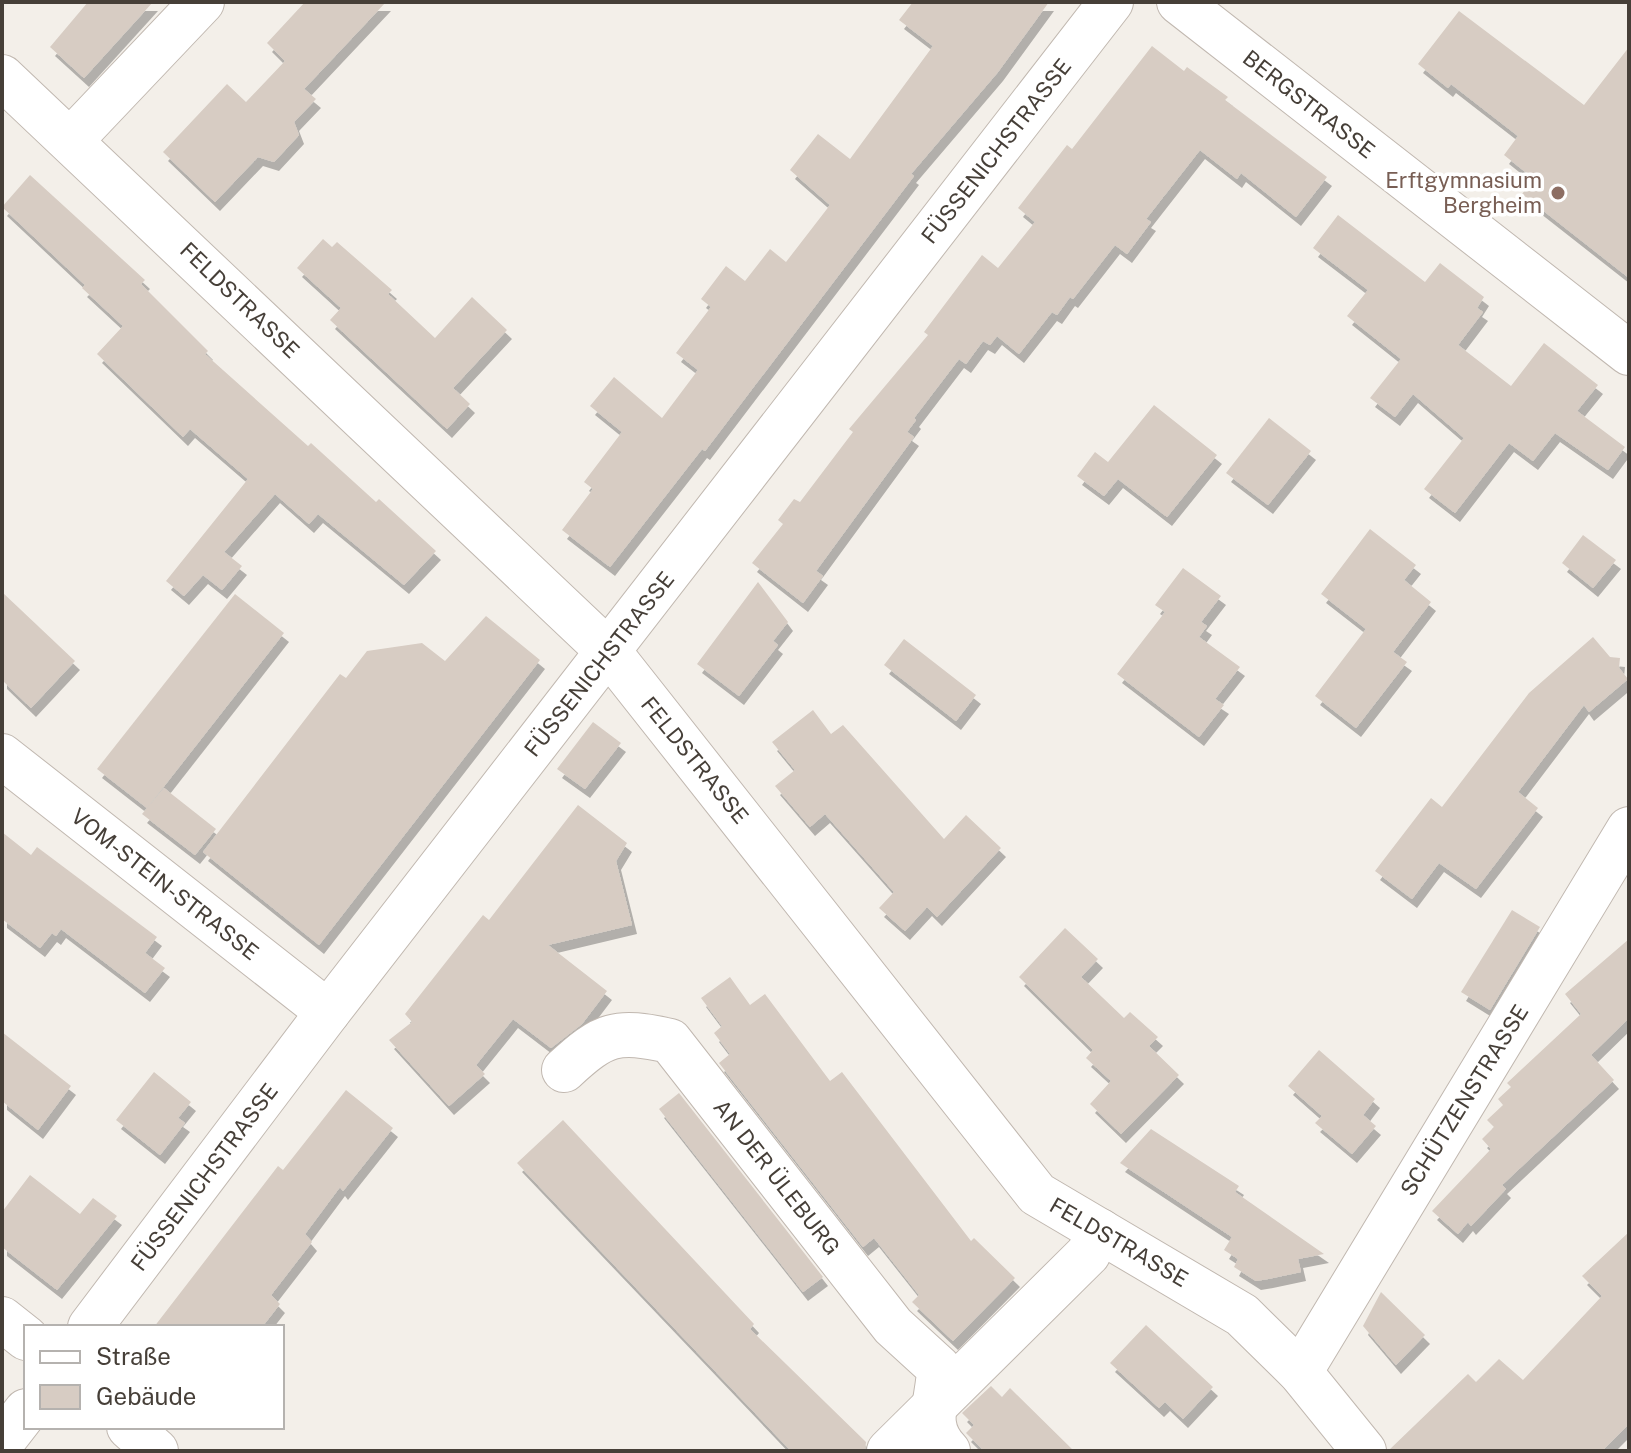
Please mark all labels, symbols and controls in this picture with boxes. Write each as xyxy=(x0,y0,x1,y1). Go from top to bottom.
street label: BERGSTRASSE xyxy=(1238,44,1380,164)
street label: FÜSSENICHSTRASSE xyxy=(915,53,1076,249)
place label: Erftgymnasium Bergheim xyxy=(1385,167,1542,218)
marker: Erftgymnasium Bergheim xyxy=(1549,184,1567,202)
street label: FELDSTRASSE xyxy=(175,237,305,363)
street label: FÜSSENICHSTRASSE xyxy=(518,566,679,762)
street label: FELDSTRASSE xyxy=(636,691,754,829)
street label: VOM-STEIN-STRASSE xyxy=(66,803,264,965)
street label: SCHÜTZENSTRASSE xyxy=(1394,999,1533,1200)
street label: FÜSSENICHSTRASSE xyxy=(124,1078,283,1276)
street label: AN DER ÜLEBURG xyxy=(708,1094,846,1260)
street label: FELDSTRASSE xyxy=(1045,1192,1193,1292)
legend xyxy=(24,1325,284,1429)
text: Straße xyxy=(96,1342,171,1370)
text: Gebäude xyxy=(96,1382,196,1410)

